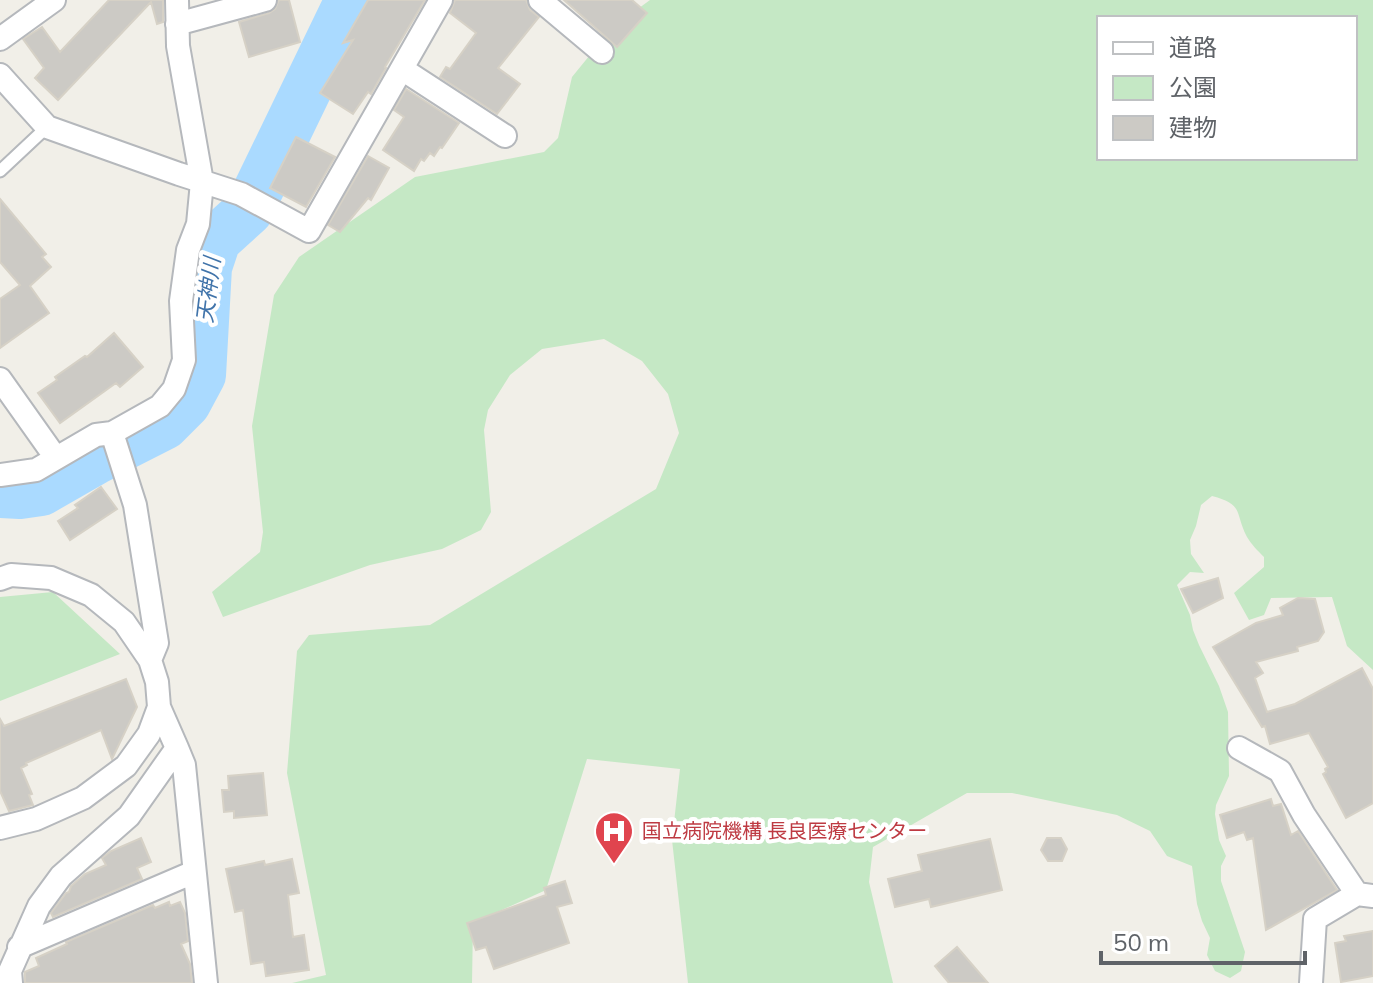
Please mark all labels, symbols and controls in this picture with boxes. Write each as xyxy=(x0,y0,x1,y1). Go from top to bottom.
legend xyxy=(1097,16,1357,160)
text: 道路 xyxy=(1169,32,1217,62)
text: 公園 xyxy=(1169,72,1217,102)
text: 建物 xyxy=(1169,112,1217,142)
water label: 天神川 xyxy=(190,254,226,324)
hospital icon: 国立病院機構 長良医療センター xyxy=(593,810,635,865)
place label: 国立病院機構 長良医療センター xyxy=(642,818,927,843)
scale bar xyxy=(1101,915,1305,965)
text: 50 m xyxy=(1113,927,1169,957)

